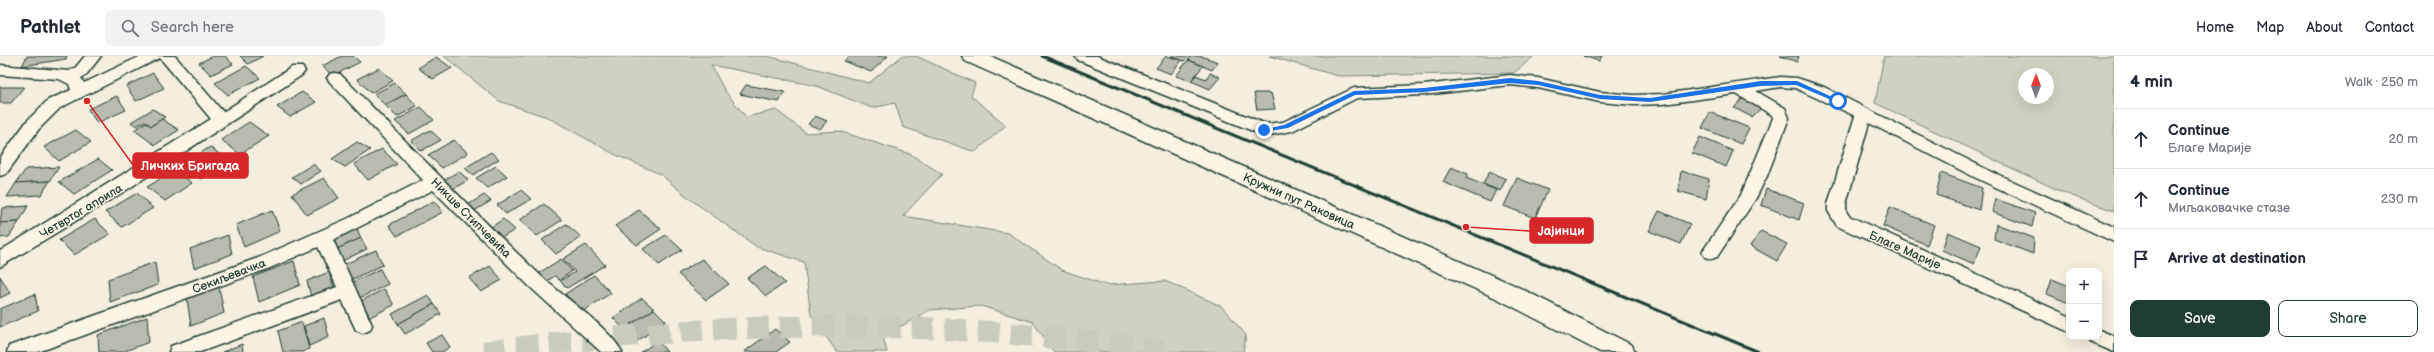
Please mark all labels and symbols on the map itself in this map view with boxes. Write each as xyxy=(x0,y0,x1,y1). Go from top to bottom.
north arrow xyxy=(2018,68,2054,104)
route start xyxy=(1829,92,1847,110)
route end xyxy=(1255,121,1273,139)
callout: Личких Бригада xyxy=(133,153,248,178)
text: Личких Бригада xyxy=(140,158,240,174)
street label: Кружни пут Раковица xyxy=(1241,170,1357,233)
street label: Никше Стипчевића xyxy=(427,175,514,262)
street label: Четвртог априла xyxy=(37,181,125,242)
callout: Јајинци xyxy=(1530,218,1593,243)
text: Јајинци xyxy=(1537,223,1585,239)
street label: Благе Марије xyxy=(1867,228,1943,273)
street label: Секиљевачка xyxy=(190,256,268,297)

